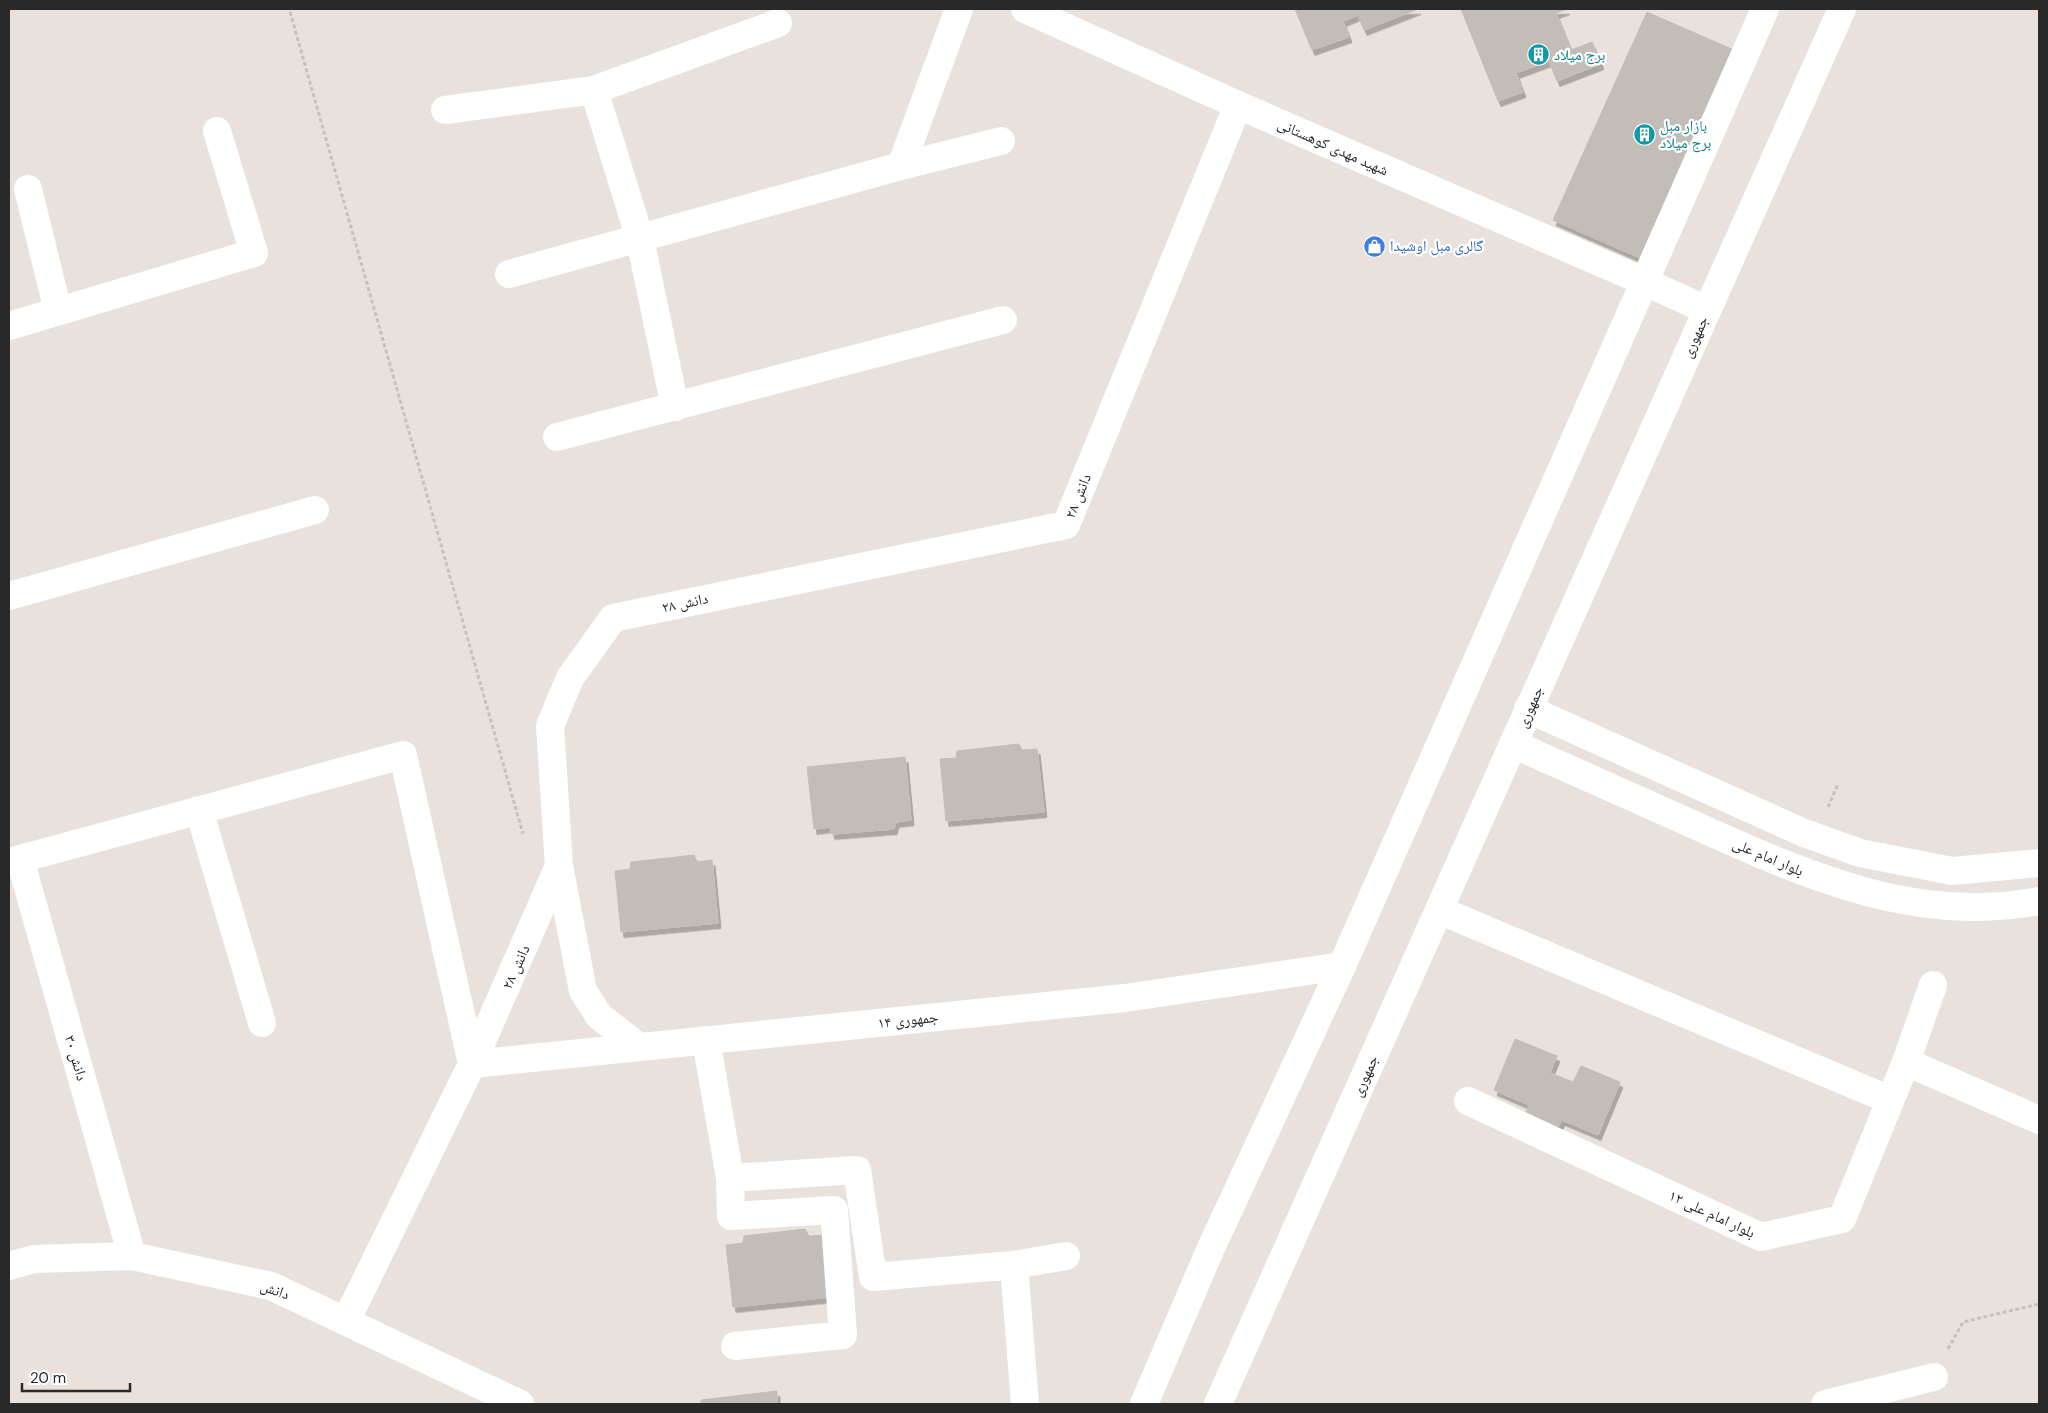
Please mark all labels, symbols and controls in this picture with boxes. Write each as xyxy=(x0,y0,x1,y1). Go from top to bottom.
building icon: برج میلاد xyxy=(1526,43,1550,67)
place label: برج میلاد xyxy=(1554,45,1605,65)
street label: شهید مهدی کوهستانی xyxy=(1274,114,1392,180)
place label: بازار مبل برج میلاد xyxy=(1660,116,1711,153)
building icon: بازار مبل برج میلاد xyxy=(1632,123,1656,147)
shop icon: گالری مبل اوشیدا xyxy=(1362,234,1386,258)
place label: گالری مبل اوشیدا xyxy=(1390,236,1483,256)
street label: جمهوری xyxy=(1677,313,1713,361)
street label: دانش ۲۸ xyxy=(1060,471,1096,521)
street label: دانش ۲۸ xyxy=(660,588,710,618)
street label: جمهوری xyxy=(1512,683,1548,731)
street label: بلوار امام علی xyxy=(1729,833,1807,881)
street label: دانش ۲۸ xyxy=(497,942,535,992)
street label: جمهوری ۱۴ xyxy=(877,1007,940,1033)
street label: دانش ۳۰ xyxy=(60,1033,92,1083)
street label: جمهوری xyxy=(1347,1052,1383,1100)
street label: بلوار امام علی ۱۲ xyxy=(1666,1185,1758,1243)
street label: دانش xyxy=(258,1276,292,1304)
scale bar xyxy=(22,1360,130,1392)
text: 20 m xyxy=(30,1368,66,1388)

